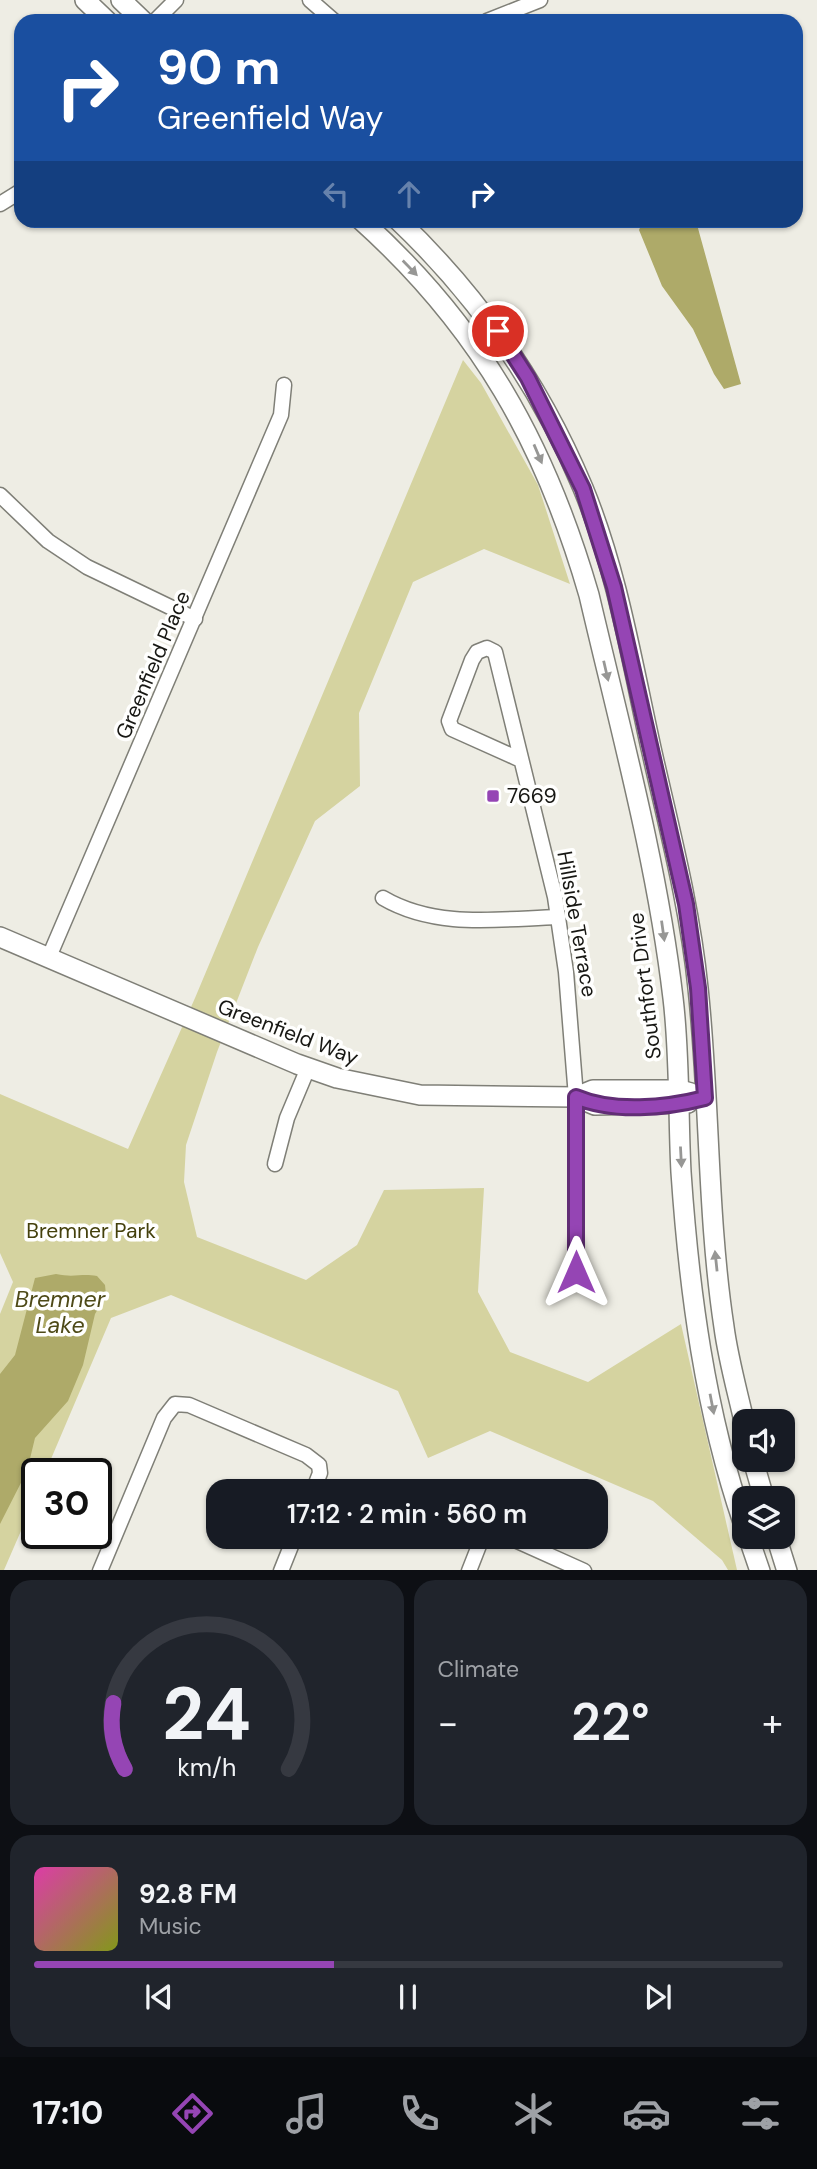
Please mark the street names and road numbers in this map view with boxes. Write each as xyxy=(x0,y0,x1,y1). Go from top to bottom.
street label: Greenfield Place xyxy=(109,586,197,743)
street label: Hillside Terrace xyxy=(550,849,604,999)
street label: Southfort Drive xyxy=(622,911,668,1061)
street label: Greenfield Way xyxy=(214,992,363,1072)

